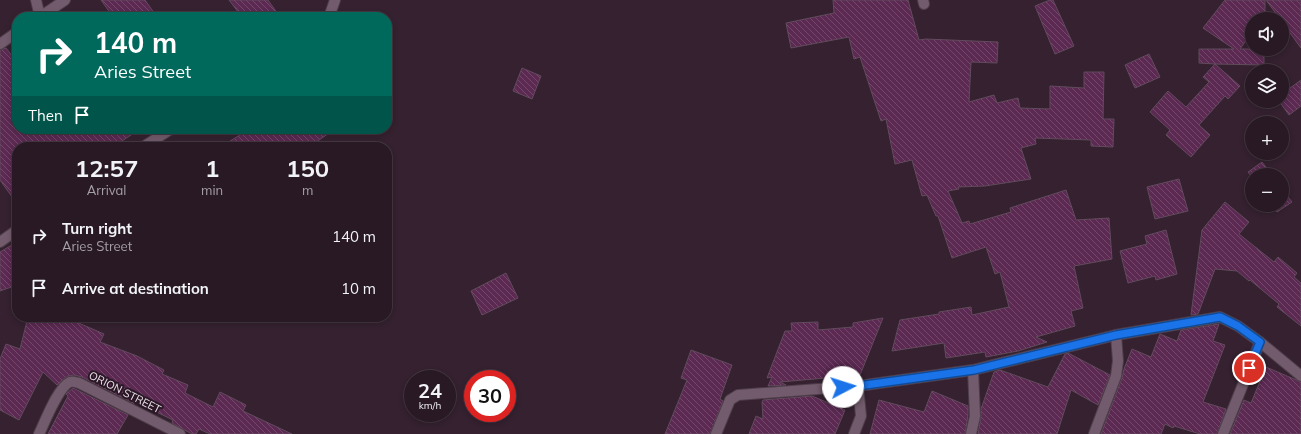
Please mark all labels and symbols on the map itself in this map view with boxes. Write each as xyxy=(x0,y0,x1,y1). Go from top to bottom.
pin xyxy=(1232,351,1266,385)
position arrow xyxy=(822,366,864,408)
street label: ORION STREET xyxy=(87,368,164,416)
speed limit sign: 30 xyxy=(464,370,516,422)

